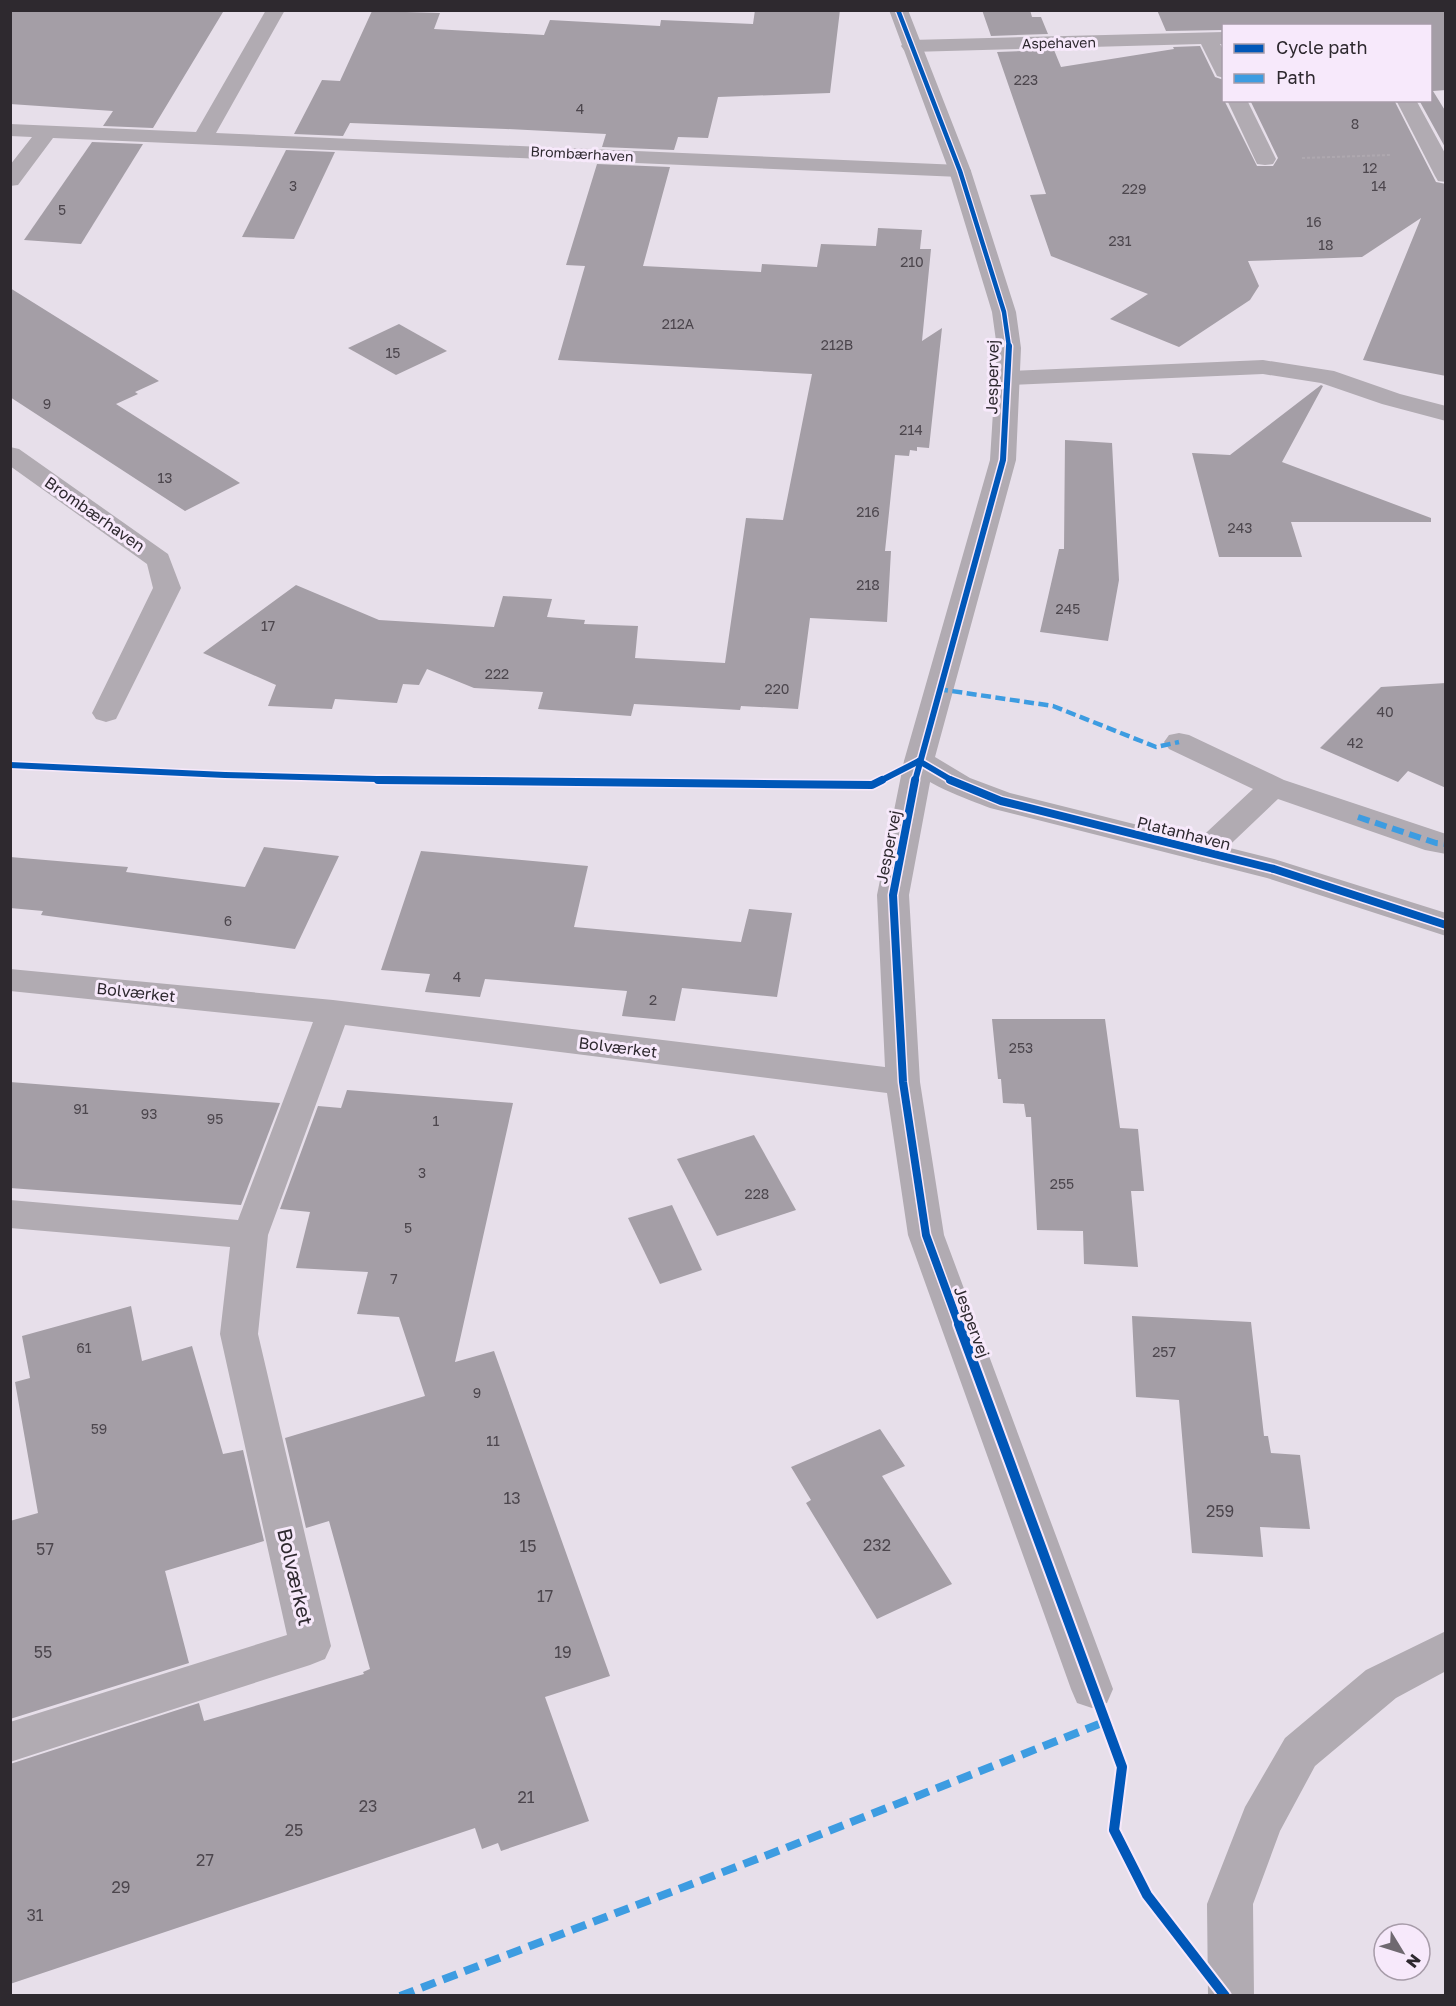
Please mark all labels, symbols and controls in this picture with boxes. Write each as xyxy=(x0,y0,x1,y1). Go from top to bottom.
legend xyxy=(1222,24,1432,102)
street label: Aspehaven xyxy=(1022,33,1096,52)
text: Cycle path xyxy=(1276,36,1368,58)
text: Path xyxy=(1276,66,1316,88)
house number: 223 xyxy=(1014,71,1038,88)
house number: 4 xyxy=(576,100,584,117)
house number: 8 xyxy=(1351,115,1359,132)
street label: Brombærhaven xyxy=(530,142,634,165)
house number: 12 xyxy=(1363,159,1377,176)
house number: 3 xyxy=(289,177,297,194)
house number: 14 xyxy=(1371,177,1387,194)
house number: 229 xyxy=(1122,180,1146,197)
house number: 5 xyxy=(58,201,66,218)
house number: 16 xyxy=(1306,213,1322,230)
house number: 231 xyxy=(1108,232,1132,249)
house number: 18 xyxy=(1318,236,1334,253)
house number: 210 xyxy=(900,253,924,270)
house number: 212A xyxy=(662,315,695,332)
house number: 212B xyxy=(821,336,853,353)
street label: Jespervej xyxy=(981,339,1003,415)
house number: 15 xyxy=(386,344,400,361)
house number: 9 xyxy=(43,395,51,412)
house number: 214 xyxy=(899,421,923,438)
house number: 13 xyxy=(158,469,172,486)
street label: Brombærhaven xyxy=(41,472,149,556)
house number: 216 xyxy=(856,503,880,520)
house number: 243 xyxy=(1228,519,1252,536)
house number: 218 xyxy=(856,576,880,593)
house number: 245 xyxy=(1056,600,1080,617)
house number: 17 xyxy=(261,617,275,634)
house number: 222 xyxy=(485,665,509,682)
house number: 220 xyxy=(765,680,789,697)
house number: 40 xyxy=(1376,703,1394,720)
house number: 42 xyxy=(1347,734,1363,751)
street label: Jespervej xyxy=(871,808,905,886)
street label: Platanhaven xyxy=(1135,812,1233,854)
house number: 6 xyxy=(224,912,232,929)
house number: 4 xyxy=(453,968,461,985)
street label: Bolværket xyxy=(96,978,176,1006)
house number: 2 xyxy=(649,991,657,1008)
street label: Bolværket xyxy=(577,1032,659,1062)
house number: 253 xyxy=(1009,1039,1033,1056)
house number: 91 xyxy=(73,1100,89,1117)
house number: 93 xyxy=(141,1105,157,1122)
house number: 95 xyxy=(207,1110,223,1127)
house number: 1 xyxy=(433,1112,440,1129)
house number: 3 xyxy=(418,1164,426,1181)
house number: 255 xyxy=(1050,1175,1074,1192)
house number: 228 xyxy=(745,1185,769,1202)
house number: 5 xyxy=(404,1219,412,1236)
house number: 7 xyxy=(390,1270,398,1287)
street label: Jespervej xyxy=(950,1283,994,1361)
house number: 61 xyxy=(76,1339,92,1356)
house number: 257 xyxy=(1152,1343,1176,1360)
house number: 9 xyxy=(473,1384,481,1401)
house number: 59 xyxy=(91,1420,107,1437)
house number: 11 xyxy=(486,1432,500,1449)
house number: 13 xyxy=(503,1488,521,1508)
house number: 259 xyxy=(1206,1501,1234,1521)
street label: Bolværket xyxy=(273,1526,319,1628)
house number: 232 xyxy=(863,1535,891,1555)
house number: 15 xyxy=(519,1536,537,1556)
house number: 57 xyxy=(36,1539,54,1559)
house number: 17 xyxy=(537,1586,553,1606)
house number: 55 xyxy=(34,1642,52,1662)
house number: 19 xyxy=(554,1642,572,1662)
house number: 21 xyxy=(517,1787,535,1807)
house number: 23 xyxy=(359,1796,377,1816)
house number: 25 xyxy=(285,1820,303,1840)
house number: 27 xyxy=(196,1850,214,1870)
house number: 29 xyxy=(112,1877,130,1897)
house number: 31 xyxy=(26,1905,44,1925)
north arrow xyxy=(1372,1922,1432,1982)
text: N xyxy=(1402,1950,1425,1972)

